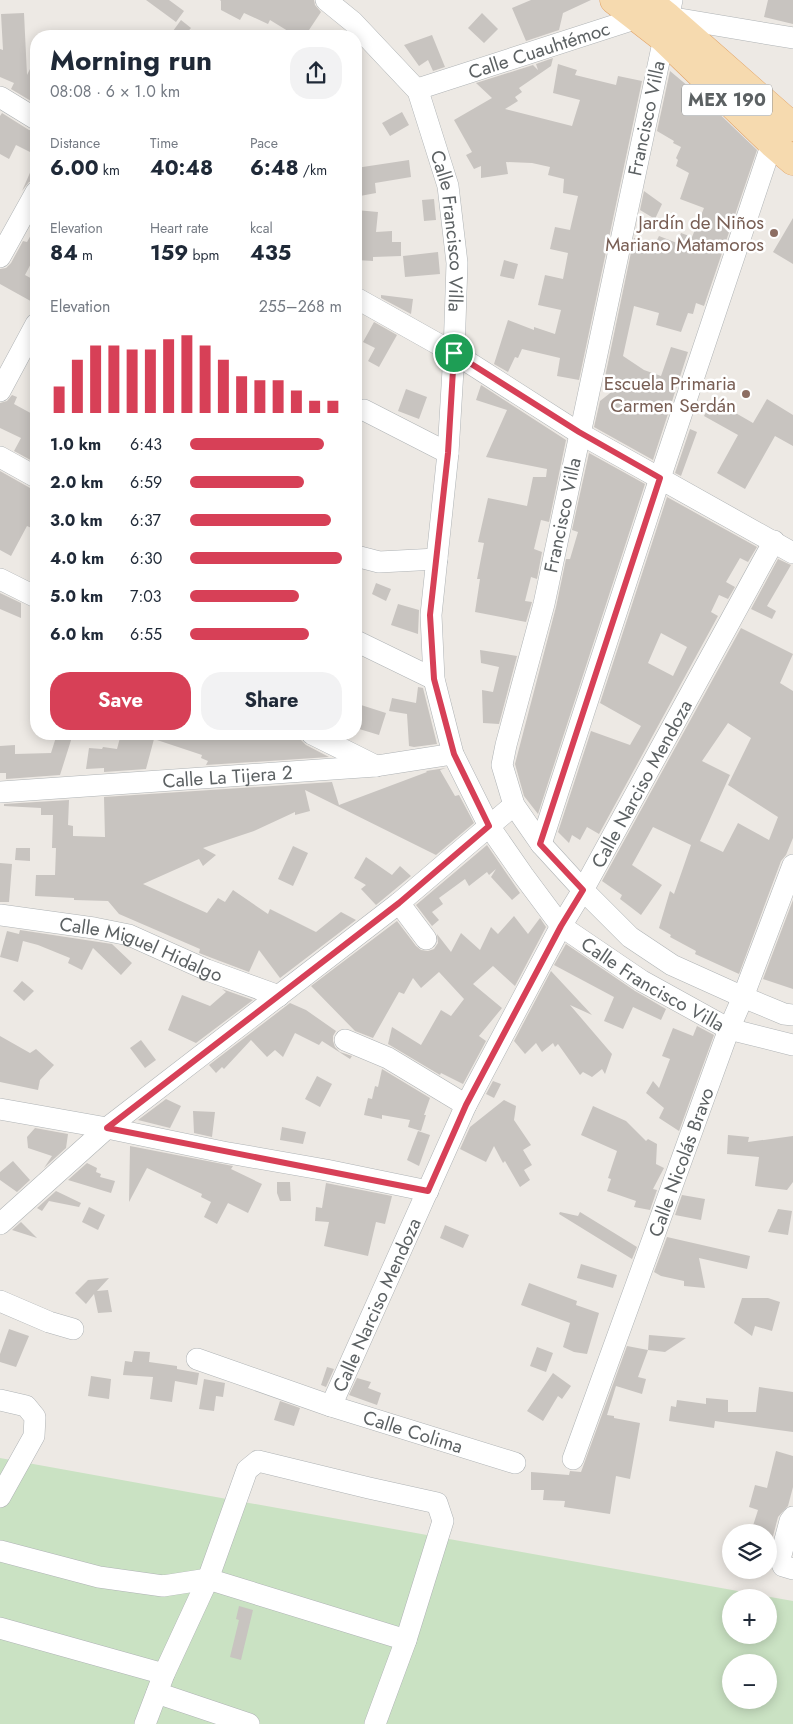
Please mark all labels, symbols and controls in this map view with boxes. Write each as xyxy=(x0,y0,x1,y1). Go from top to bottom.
street label: Calle Cuauhtémoc xyxy=(465,15,613,86)
text: Morning run xyxy=(50,40,212,81)
button: share xyxy=(290,47,342,99)
street label: Francisco Villa xyxy=(621,58,672,178)
text: 08:08 · 6 × 1.0 km xyxy=(50,80,180,103)
road number: MEX 190 xyxy=(682,84,772,116)
text: Distance xyxy=(50,133,100,153)
text: Time xyxy=(150,133,178,153)
text: Pace xyxy=(250,133,278,153)
street label: Calle Francisco Villa xyxy=(424,147,470,312)
text: 6.00 xyxy=(50,153,99,183)
text: 40:48 xyxy=(150,153,213,183)
text: 6:48 xyxy=(250,153,299,183)
text: km xyxy=(99,160,120,180)
text: /km xyxy=(299,160,327,180)
place label: Jardín de Niños Mariano Matamoros xyxy=(605,209,764,258)
text: Elevation xyxy=(50,218,103,238)
text: Heart rate xyxy=(150,218,208,238)
text: kcal xyxy=(250,218,273,238)
marker: Jardín de Niños Mariano Matamoros xyxy=(768,227,780,239)
text: 84 xyxy=(50,238,78,268)
text: 159 xyxy=(150,238,188,268)
text: 435 xyxy=(250,238,291,268)
text: m xyxy=(78,245,93,265)
text: bpm xyxy=(188,245,219,265)
text: Elevation xyxy=(50,295,110,318)
text: 255–268 m xyxy=(259,295,342,318)
pin xyxy=(433,332,475,374)
icon: arrive xyxy=(440,339,468,367)
place label: Escuela Primaria Carmen Serdán xyxy=(604,370,736,419)
marker: Escuela Primaria Carmen Serdán xyxy=(740,388,752,400)
text: 1.0 km xyxy=(50,433,101,456)
text: 6:43 xyxy=(130,433,162,456)
street label: Francisco Villa xyxy=(537,455,588,575)
text: 2.0 km xyxy=(50,471,103,494)
text: 6:59 xyxy=(130,471,162,494)
text: 3.0 km xyxy=(50,509,103,532)
text: 6:37 xyxy=(130,509,161,532)
text: 4.0 km xyxy=(50,547,104,570)
text: 6:30 xyxy=(130,547,162,570)
text: 5.0 km xyxy=(50,585,103,608)
text: 7:03 xyxy=(130,585,162,608)
text: 6.0 km xyxy=(50,623,104,646)
text: 6:55 xyxy=(130,623,162,646)
button: Save xyxy=(50,672,191,730)
button: Share xyxy=(201,672,342,730)
street label: Calle Narciso Mendoza xyxy=(585,695,699,873)
street label: Calle La Tijera 2 xyxy=(162,759,293,795)
street label: Calle Miguel Hidalgo xyxy=(58,910,226,989)
street label: Calle Francisco Villa xyxy=(576,931,729,1038)
street label: Calle Nicolás Bravo xyxy=(642,1084,721,1241)
street label: Calle Narciso Mendoza xyxy=(326,1213,428,1396)
street label: Calle Colima xyxy=(360,1404,466,1460)
map controls xyxy=(722,1524,777,1709)
button: layers xyxy=(722,1524,777,1579)
button: + xyxy=(722,1589,777,1644)
button: − xyxy=(722,1654,777,1709)

